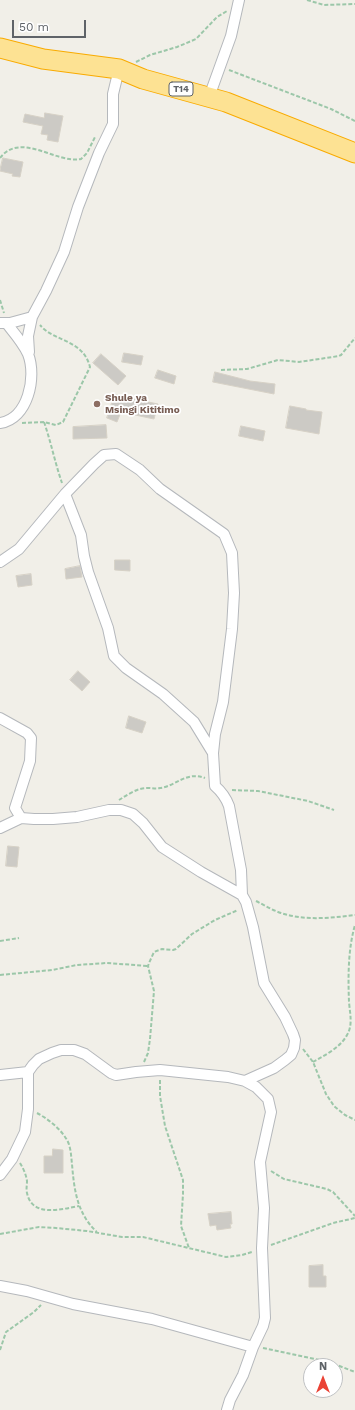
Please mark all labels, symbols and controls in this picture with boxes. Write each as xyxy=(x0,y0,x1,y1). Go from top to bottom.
scale bar xyxy=(14,12,88,38)
text: 50 m xyxy=(19,20,49,34)
road number: T14 xyxy=(169,82,193,96)
place label: Shule ya Msingi Kititimo xyxy=(105,392,180,416)
marker: Shule ya Msingi Kititimo xyxy=(92,399,102,409)
north arrow xyxy=(303,1358,343,1398)
text: N xyxy=(319,1360,327,1373)

